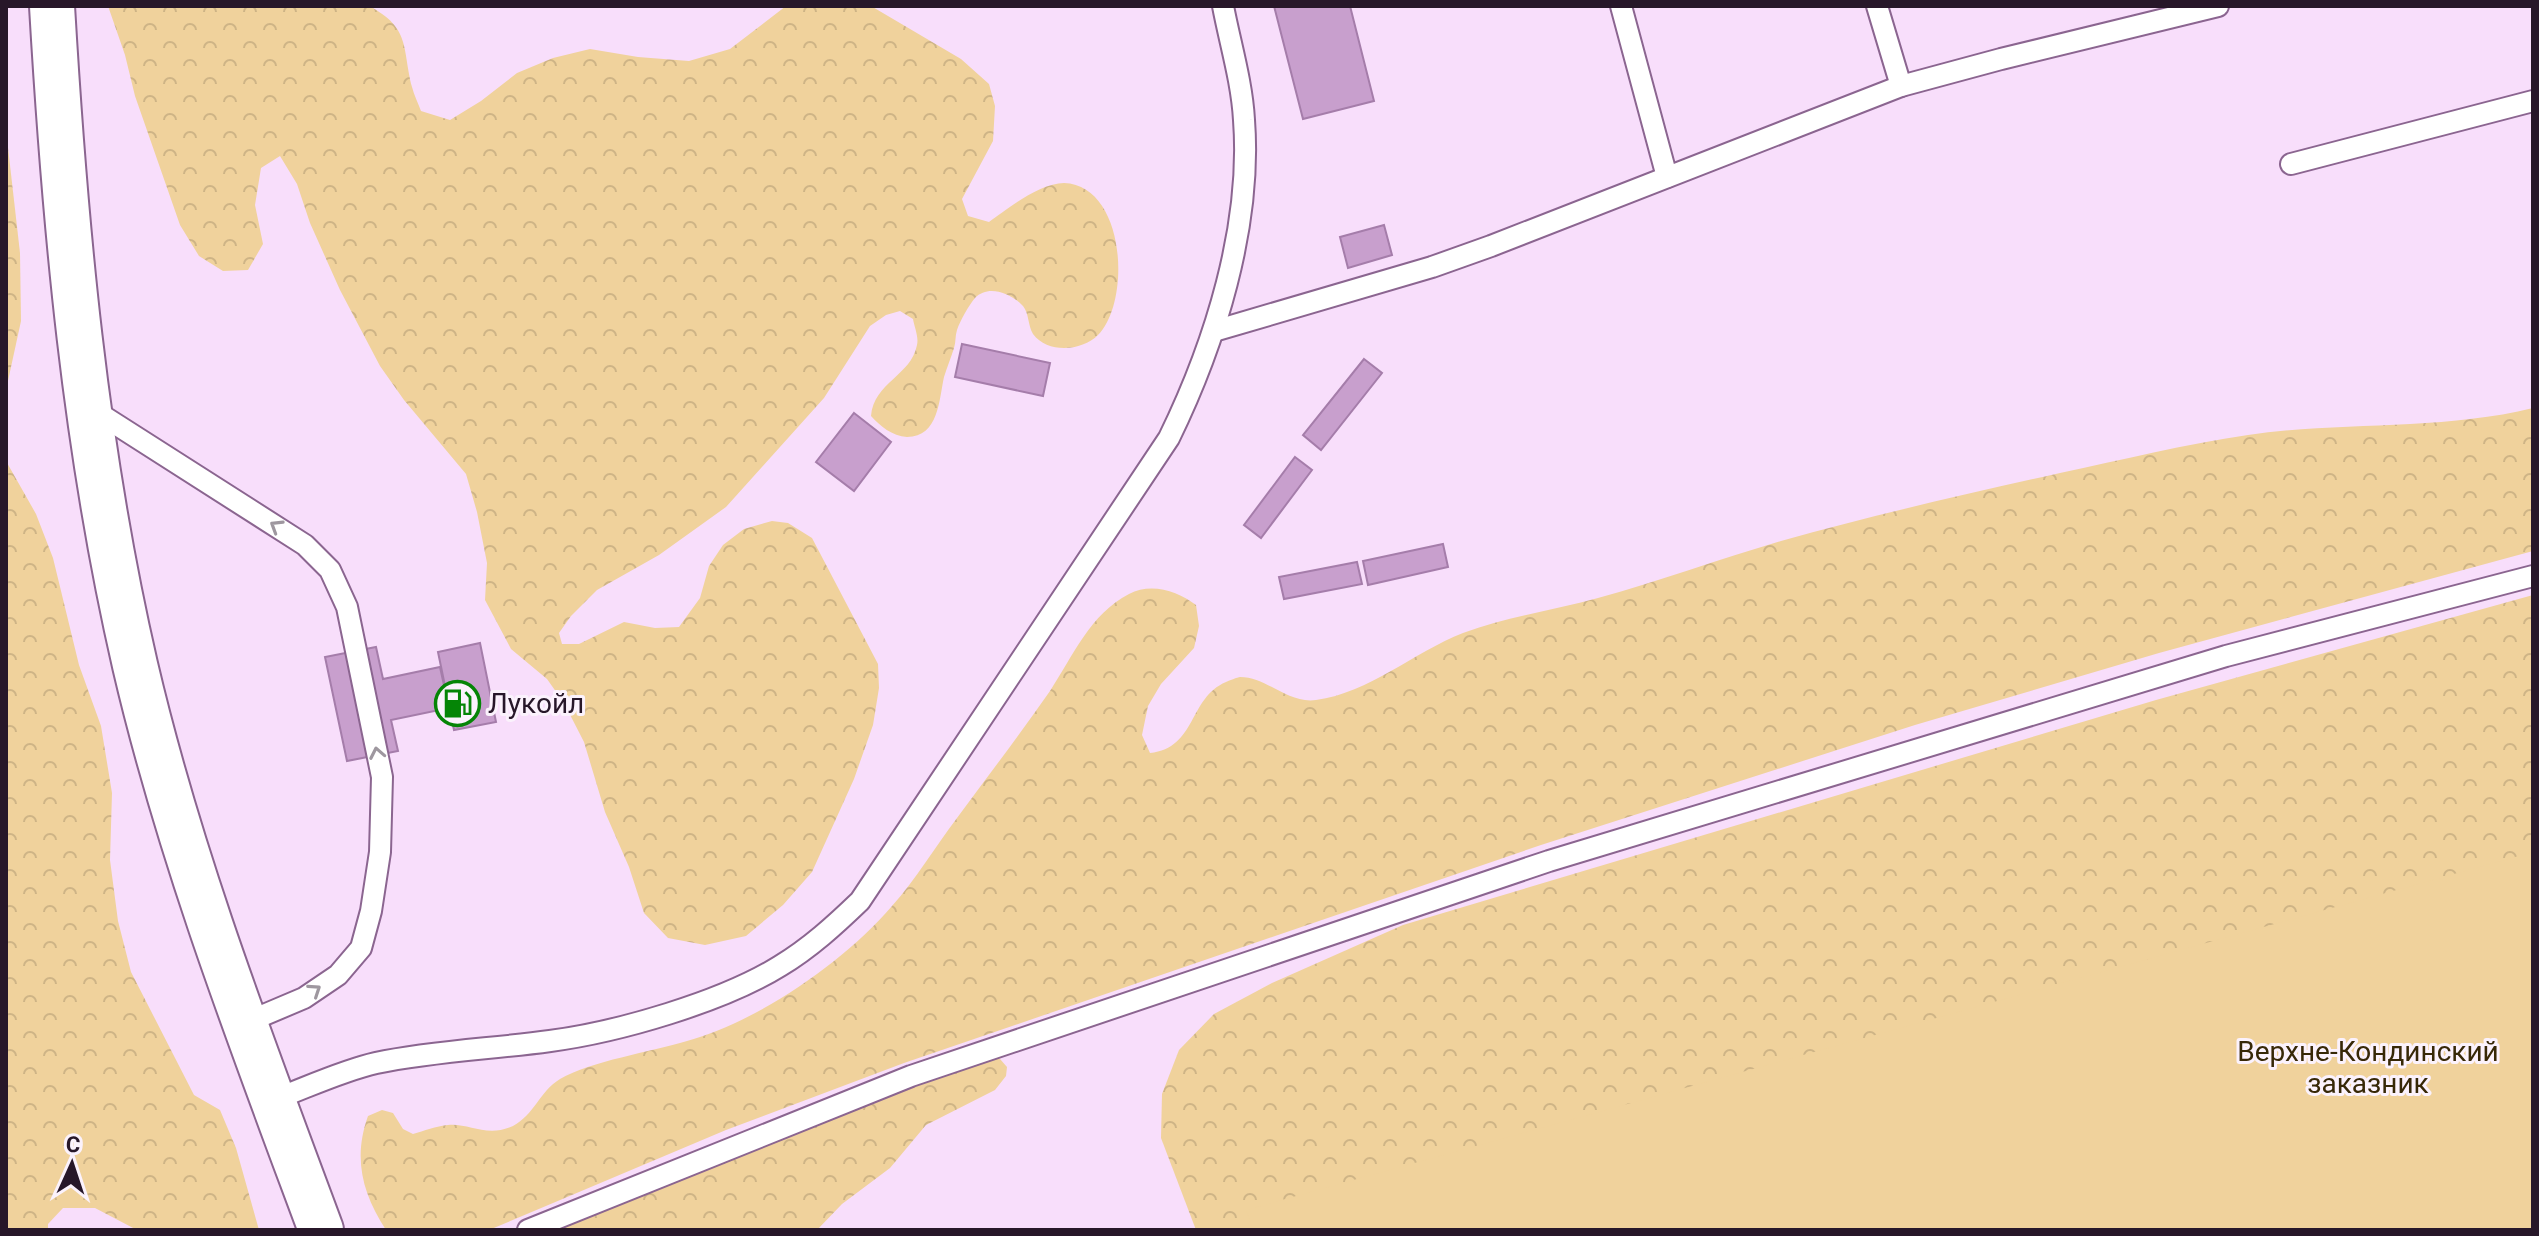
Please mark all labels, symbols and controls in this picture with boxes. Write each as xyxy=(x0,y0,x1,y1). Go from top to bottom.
one-way arrow xyxy=(270,521,285,536)
fuel station icon: Лукойл xyxy=(433,679,481,727)
place label: Лукойл xyxy=(488,687,584,720)
one-way arrow xyxy=(369,746,386,760)
one-way arrow xyxy=(307,985,321,1000)
park label: Верхне-Кондинский заказник xyxy=(2237,1035,2499,1100)
north arrow xyxy=(32,1124,112,1204)
text: С xyxy=(65,1132,81,1157)

